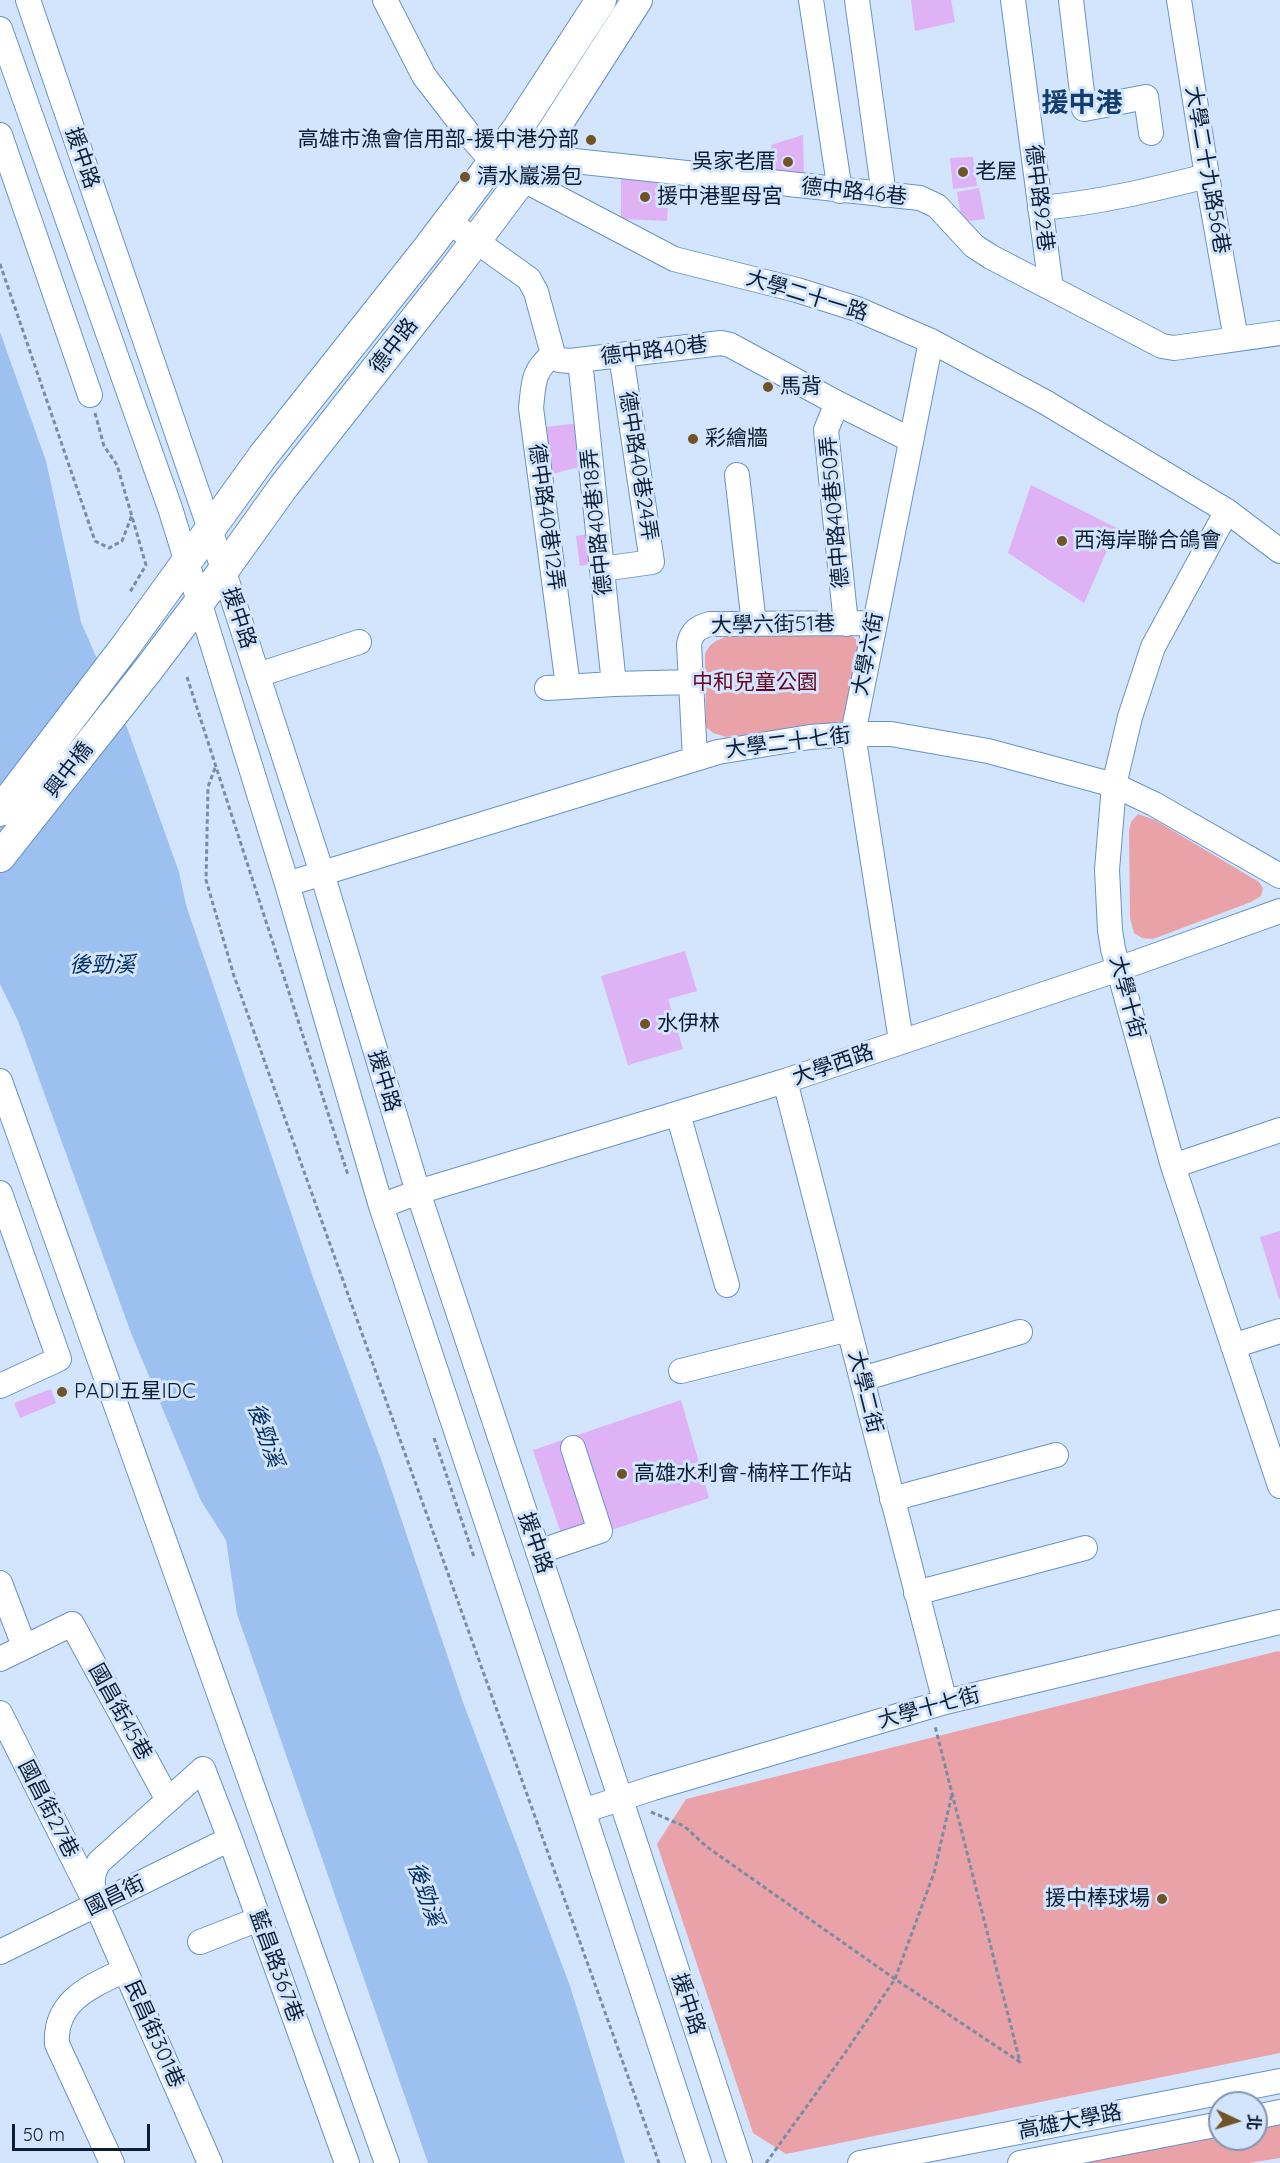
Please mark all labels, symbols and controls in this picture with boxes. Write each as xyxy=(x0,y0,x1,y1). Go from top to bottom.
street label: 大學二十九路56巷 xyxy=(1180,84,1234,256)
district label: 援中港 xyxy=(1042,88,1122,120)
street label: 援中路 xyxy=(60,124,104,192)
place label: 高雄市漁會信用部-援中港分部 xyxy=(298,127,579,153)
marker: 高雄市漁會信用部-援中港分部 xyxy=(584,133,598,147)
street label: 德中路92巷 xyxy=(1020,143,1058,253)
place label: 吳家老厝 xyxy=(692,149,776,175)
marker: 吳家老厝 xyxy=(781,155,795,169)
place label: 老屋 xyxy=(975,159,1017,185)
place label: 清水巖湯包 xyxy=(477,164,582,190)
marker: 老屋 xyxy=(956,165,970,179)
marker: 清水巖湯包 xyxy=(458,170,472,184)
street label: 德中路46巷 xyxy=(800,174,908,210)
place label: 援中港聖母宮 xyxy=(657,184,783,210)
marker: 援中港聖母宮 xyxy=(638,190,652,204)
street label: 大學二十一路 xyxy=(743,266,871,326)
street label: 德中路 xyxy=(365,313,423,379)
street label: 德中路40巷 xyxy=(599,332,709,370)
place label: 馬背 xyxy=(780,374,822,400)
marker: 馬背 xyxy=(761,380,775,394)
street label: 德中路40巷24弄 xyxy=(614,389,662,543)
place label: 彩繪牆 xyxy=(705,426,768,452)
marker: 彩繪牆 xyxy=(686,432,700,446)
street label: 德中路40巷50弄 xyxy=(816,435,854,589)
street label: 德中路40巷12弄 xyxy=(523,442,569,592)
street label: 德中路40巷18弄 xyxy=(577,447,617,597)
place label: 西海岸聯合鴿會 xyxy=(1074,528,1221,554)
marker: 西海岸聯合鴿會 xyxy=(1055,534,1069,548)
street label: 援中路 xyxy=(217,584,261,652)
street label: 大學六街 xyxy=(848,610,888,698)
street label: 大學六街51巷 xyxy=(711,611,835,639)
park label: 中和兒童公園 xyxy=(692,670,818,696)
street label: 大學二十七街 xyxy=(724,723,852,763)
street label: 興中橋 xyxy=(40,737,98,803)
water label: 後勁溪 xyxy=(69,952,135,978)
street label: 大學十街 xyxy=(1104,953,1150,1041)
place label: 水伊林 xyxy=(657,1011,720,1037)
marker: 水伊林 xyxy=(638,1017,652,1031)
street label: 大學西路 xyxy=(789,1039,877,1091)
street label: 援中路 xyxy=(363,1047,405,1115)
street label: 大學二街 xyxy=(843,1348,887,1436)
place label: PADI五星IDC xyxy=(74,1379,196,1405)
marker: PADI五星IDC xyxy=(55,1385,69,1399)
water label: 後勁溪 xyxy=(242,1400,288,1470)
place label: 高雄水利會-楠梓工作站 xyxy=(634,1461,852,1487)
marker: 高雄水利會-楠梓工作站 xyxy=(615,1467,629,1481)
street label: 援中路 xyxy=(513,1509,557,1577)
street label: 國昌街45巷 xyxy=(83,1659,157,1765)
street label: 大學十七街 xyxy=(875,1682,983,1734)
street label: 國昌街27巷 xyxy=(13,1756,83,1862)
water label: 後勁溪 xyxy=(402,1859,448,1929)
street label: 國昌街 xyxy=(81,1871,149,1921)
place label: 援中棒球場 xyxy=(1045,1886,1150,1912)
marker: 援中棒球場 xyxy=(1155,1892,1169,1906)
street label: 藍昌路367巷 xyxy=(244,1907,308,2025)
street label: 援中路 xyxy=(666,1970,710,2038)
street label: 民昌街301巷 xyxy=(119,1976,189,2092)
north arrow xyxy=(1208,2091,1268,2151)
street label: 高雄大學路 xyxy=(1016,2100,1124,2144)
scale bar xyxy=(15,2112,153,2150)
text: 北 xyxy=(1243,2113,1264,2131)
text: 50 m xyxy=(23,2123,65,2146)

